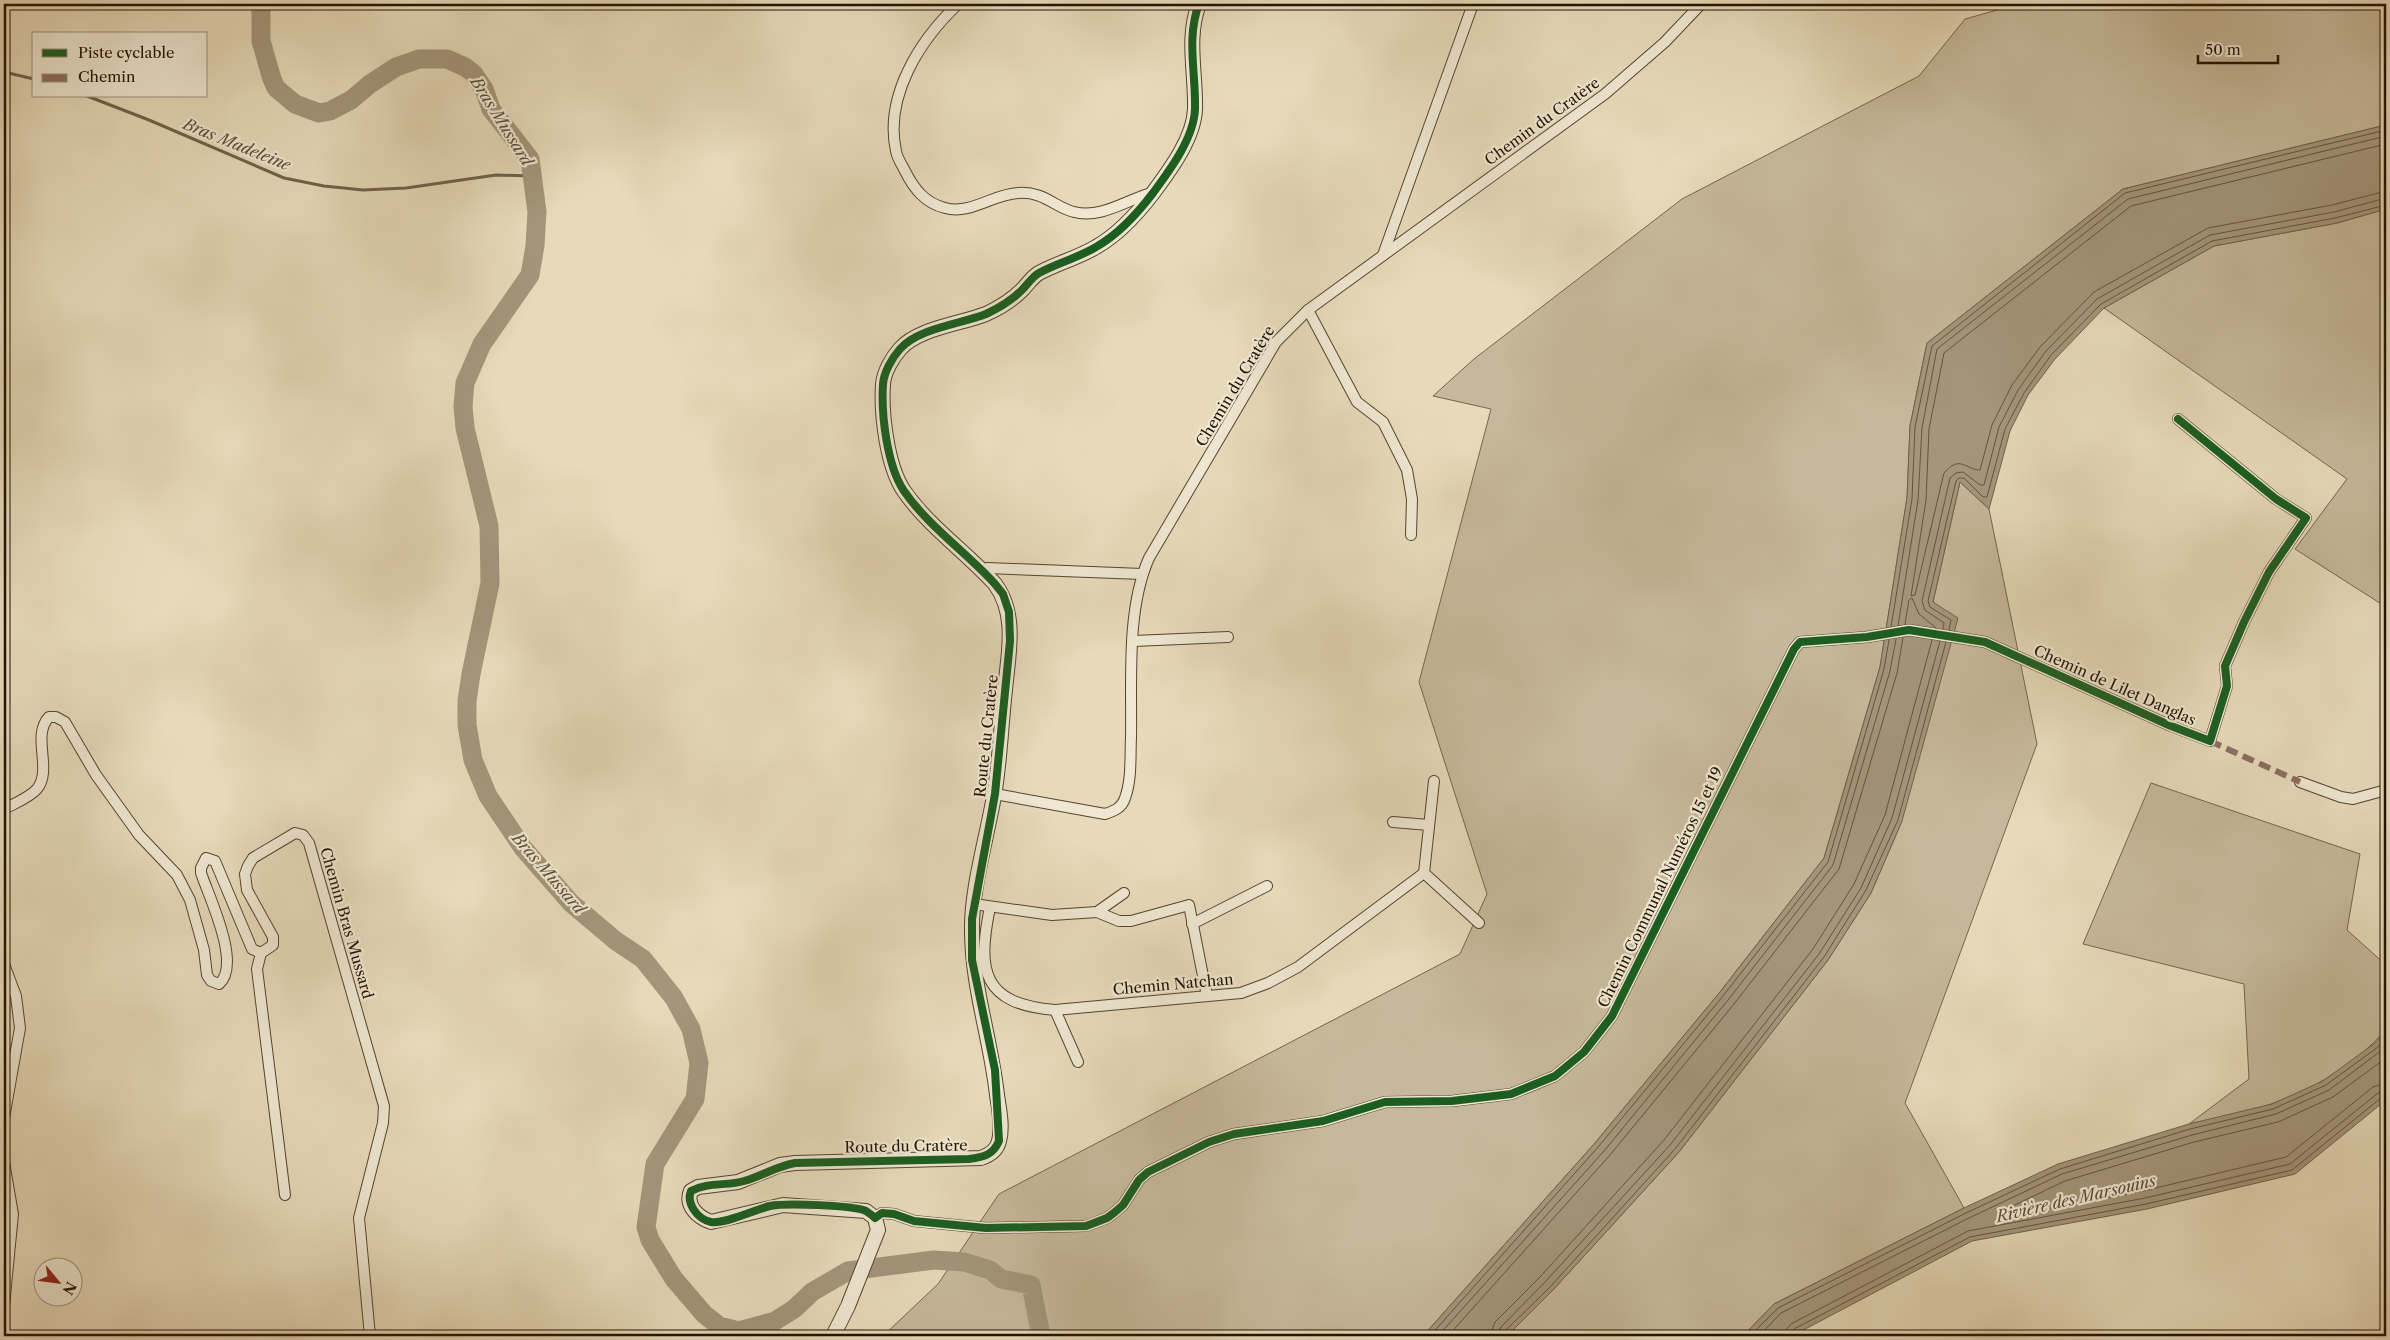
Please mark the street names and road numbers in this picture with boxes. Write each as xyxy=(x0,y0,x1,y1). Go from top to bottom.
street label: Chemin du Cratère xyxy=(1481,73,1603,169)
street label: Chemin du Cratère xyxy=(1191,322,1279,450)
street label: Chemin de Lilet Danglas xyxy=(2031,641,2199,729)
street label: Route du Cratère xyxy=(970,674,1002,798)
street label: Chemin Communal Numéros 15 et 19 xyxy=(1593,763,1727,1011)
street label: Chemin Bras Mussard xyxy=(316,845,378,1001)
street label: Chemin Natchan xyxy=(1112,969,1235,999)
street label: Route du Cratère xyxy=(844,1135,968,1157)

